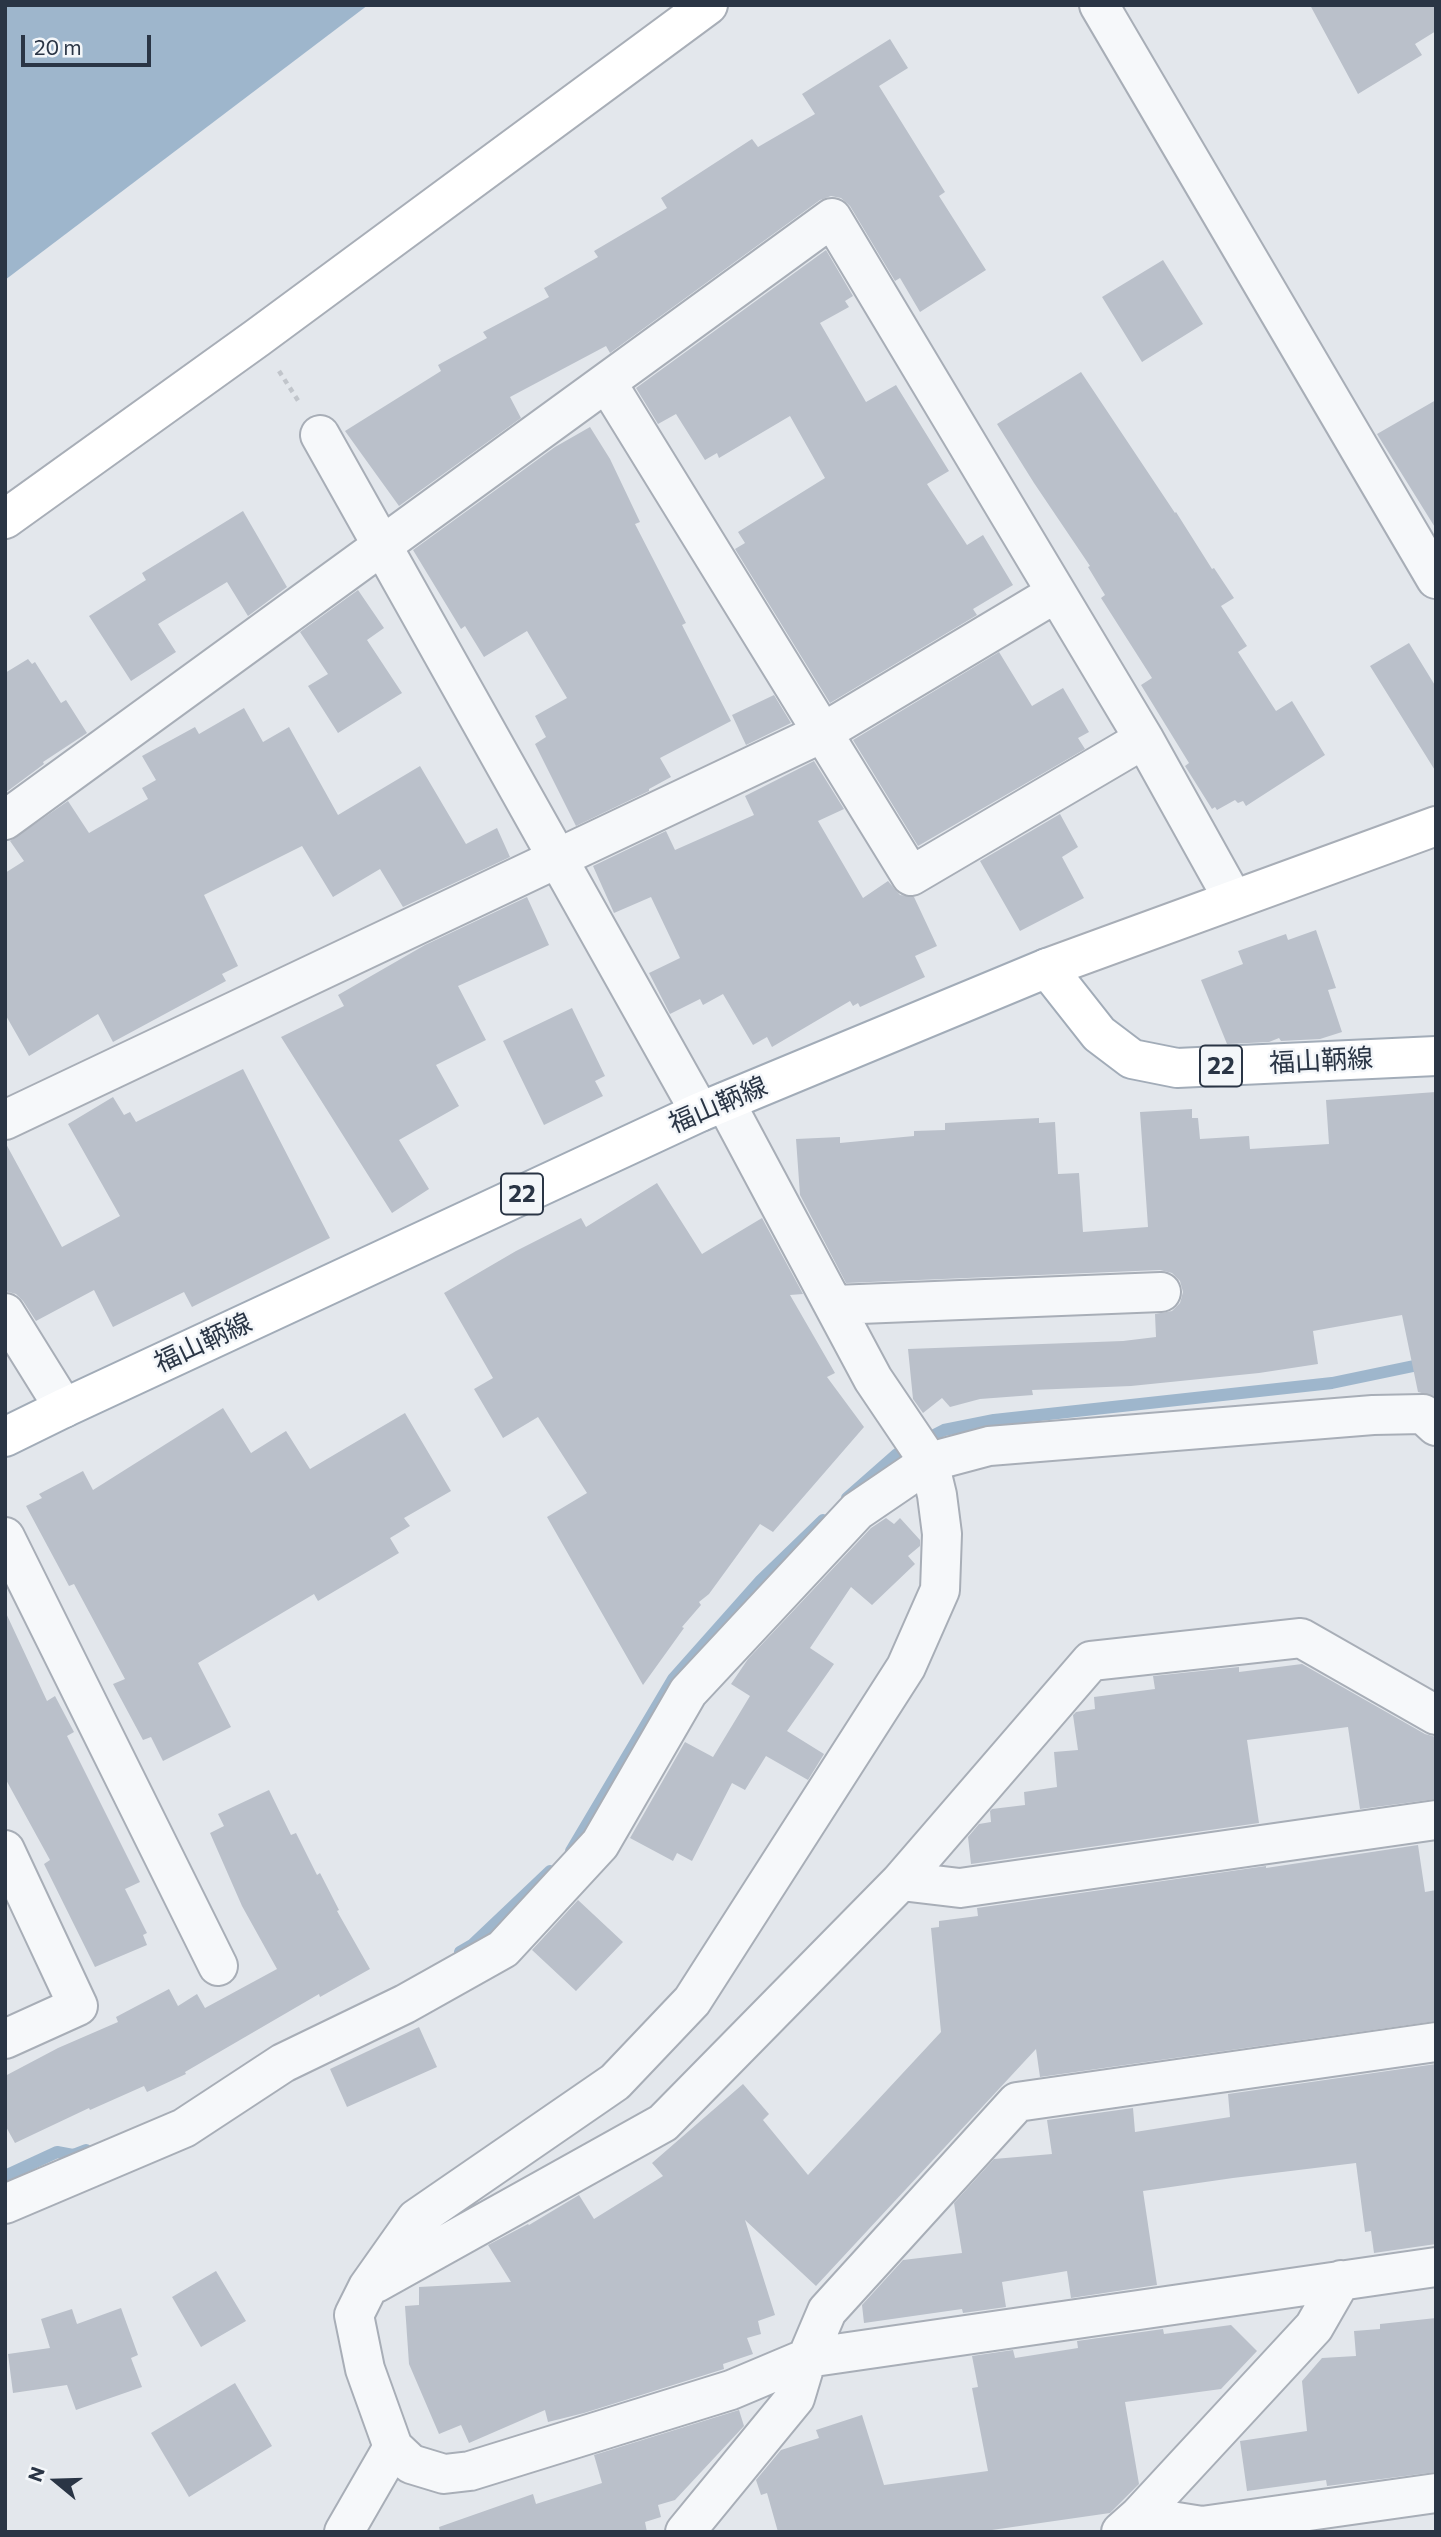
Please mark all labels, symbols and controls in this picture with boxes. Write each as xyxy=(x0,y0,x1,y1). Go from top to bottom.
scale bar xyxy=(24,21,154,65)
text: 20 m xyxy=(34,34,82,59)
street label: 福山鞆線 xyxy=(1268,1043,1374,1079)
road number: 22 xyxy=(1200,1046,1242,1086)
street label: 福山鞆線 xyxy=(664,1070,772,1140)
road number: 22 xyxy=(501,1174,543,1214)
street label: 福山鞆線 xyxy=(149,1307,257,1379)
north arrow xyxy=(21,2446,91,2516)
text: N xyxy=(22,2464,49,2484)

